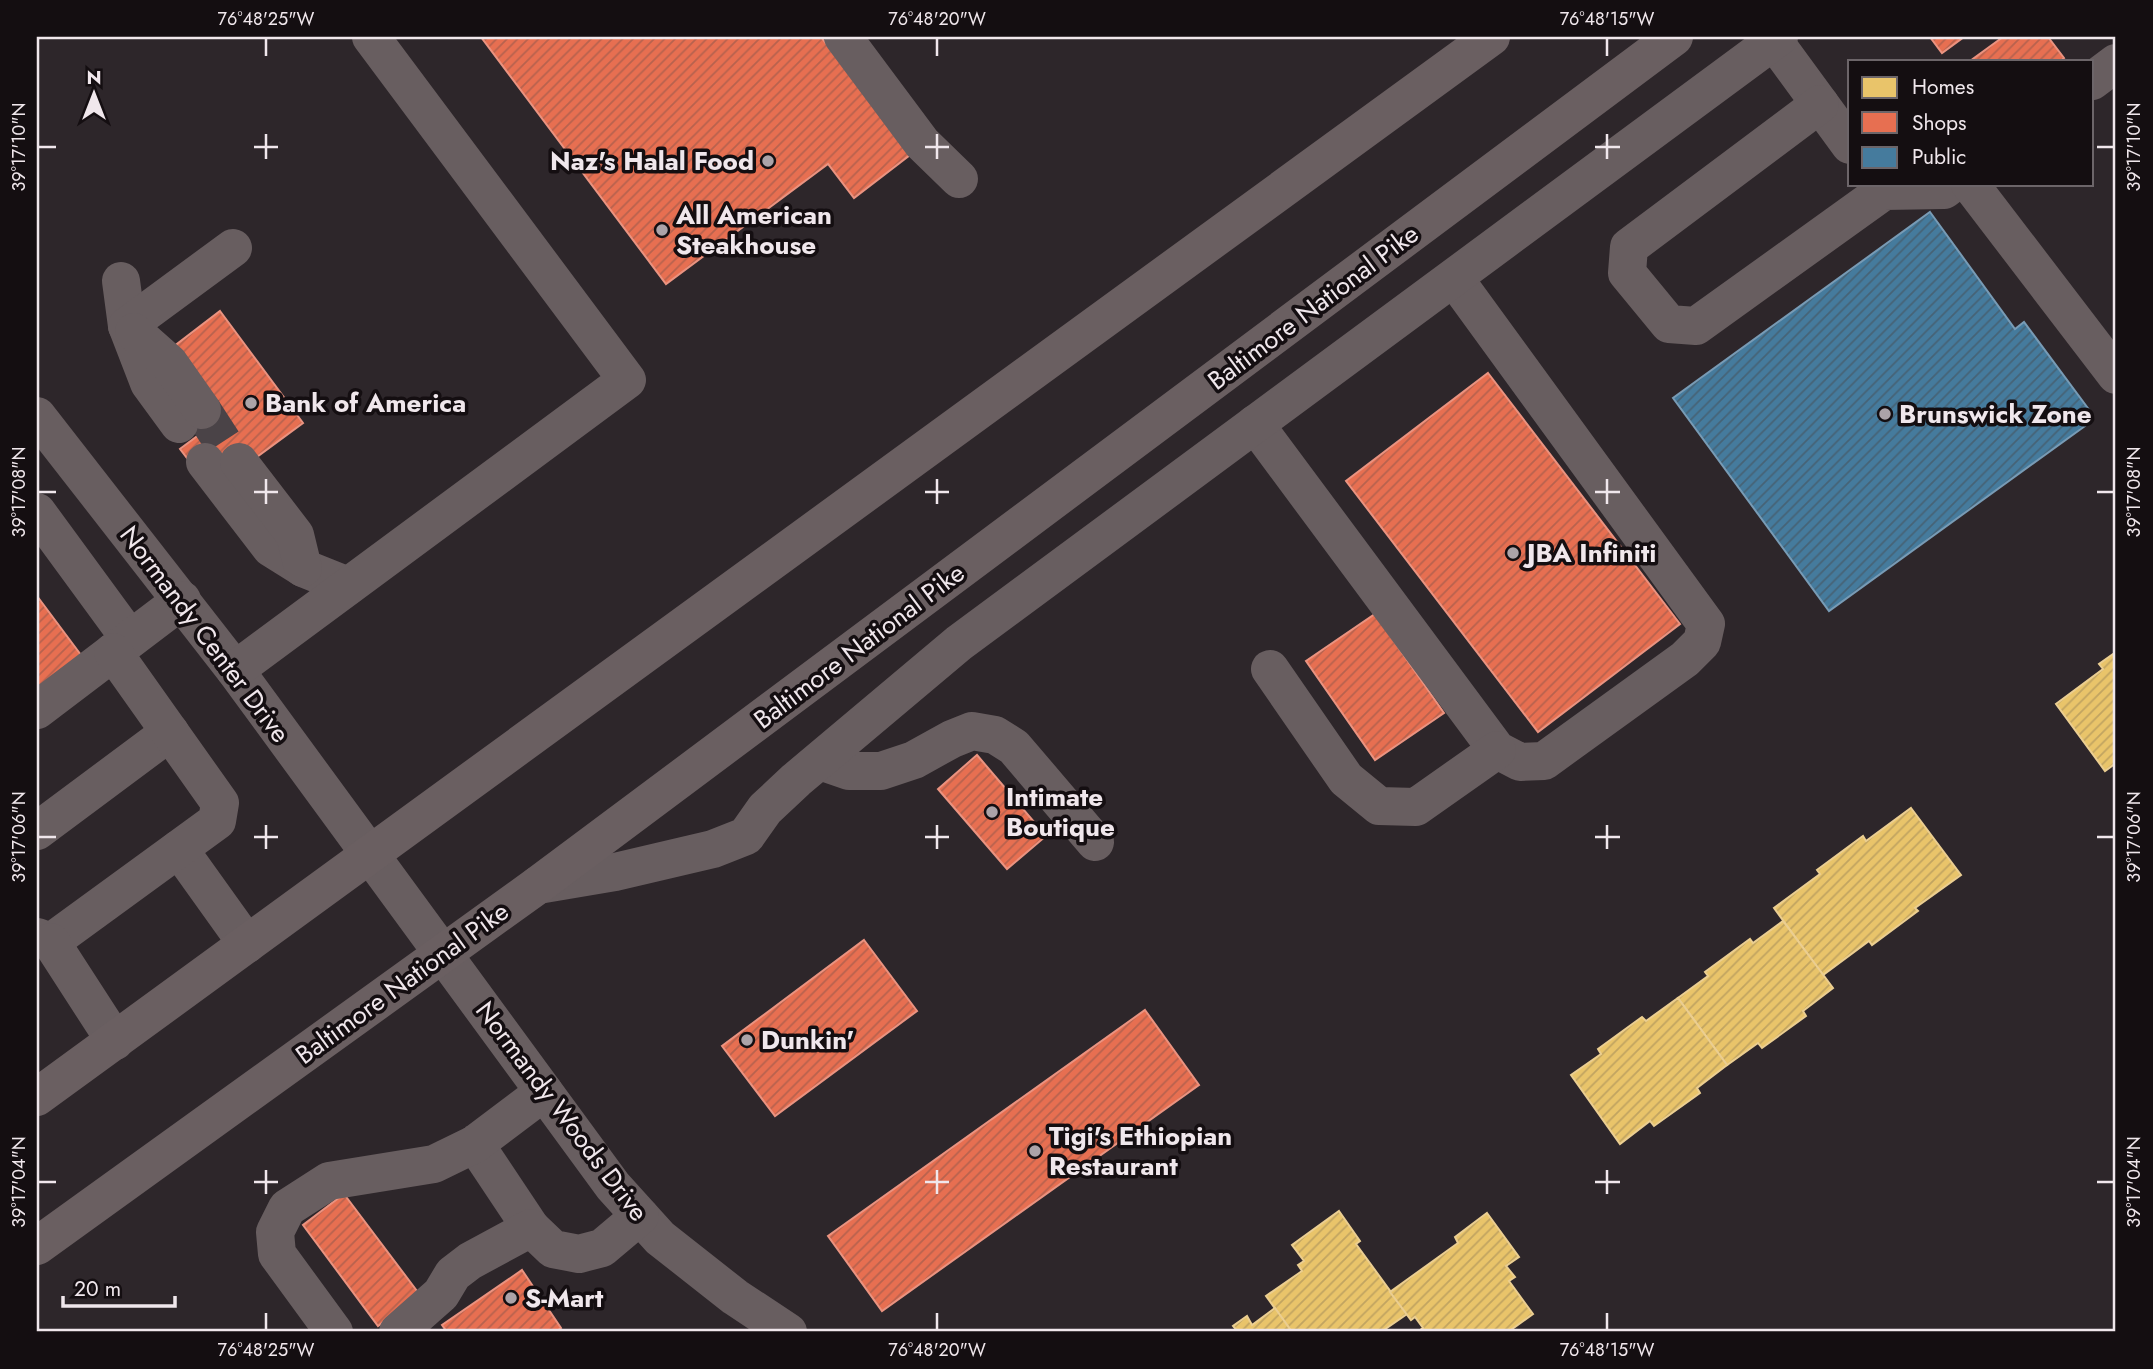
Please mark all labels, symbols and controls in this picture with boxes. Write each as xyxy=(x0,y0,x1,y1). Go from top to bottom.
text: 76°48'25"W xyxy=(218,6,315,32)
text: 76°48'20"W xyxy=(888,6,986,32)
text: 76°48'15"W xyxy=(1560,6,1655,32)
north arrow xyxy=(60,60,130,130)
legend xyxy=(1848,60,2094,186)
text: N xyxy=(86,64,102,91)
text: Homes xyxy=(1912,72,1974,102)
text: 39°17'10"N xyxy=(6,102,32,192)
text: 39°17'10"N xyxy=(2121,102,2147,192)
text: Shops xyxy=(1912,108,1966,138)
place label: Naz's Halal Food xyxy=(550,142,754,180)
text: Public xyxy=(1912,142,1966,172)
marker: Naz's Halal Food xyxy=(760,153,776,169)
place label: All American Steakhouse xyxy=(675,196,832,264)
street label: Baltimore National Pike xyxy=(1200,215,1426,399)
marker: All American Steakhouse xyxy=(654,222,670,238)
place label: Bank of America xyxy=(265,384,466,422)
marker: Bank of America xyxy=(243,395,259,411)
place label: Brunswick Zone xyxy=(1899,395,2092,433)
marker: Brunswick Zone xyxy=(1877,406,1893,422)
text: 39°17'08"N xyxy=(6,447,32,537)
text: 39°17'08"N xyxy=(2121,447,2147,537)
street label: Normandy Center Drive xyxy=(111,518,299,750)
place label: JBA Infiniti xyxy=(1522,534,1656,572)
marker: JBA Infiniti xyxy=(1505,545,1521,561)
street label: Baltimore National Pike xyxy=(746,554,972,738)
place label: Intimate Boutique xyxy=(1006,778,1115,846)
text: 39°17'06"N xyxy=(6,791,32,883)
text: 39°17'06"N xyxy=(2121,791,2147,883)
marker: Intimate Boutique xyxy=(984,804,1000,820)
street label: Baltimore National Pike xyxy=(288,893,516,1073)
street label: Normandy Woods Drive xyxy=(467,993,657,1229)
place label: Dunkin' xyxy=(761,1021,854,1059)
marker: Dunkin' xyxy=(739,1032,755,1048)
place label: Tigi's Ethiopian Restaurant xyxy=(1049,1117,1232,1185)
text: 39°17'04"N xyxy=(6,1136,32,1228)
text: 39°17'04"N xyxy=(2121,1136,2147,1228)
marker: Tigi's Ethiopian Restaurant xyxy=(1027,1143,1043,1159)
scale bar xyxy=(63,1264,175,1308)
text: 20 m xyxy=(74,1274,121,1304)
place label: S-Mart xyxy=(525,1279,604,1317)
marker: S-Mart xyxy=(503,1290,519,1306)
text: 76°48'25"W xyxy=(218,1337,315,1363)
text: 76°48'20"W xyxy=(888,1337,986,1363)
text: 76°48'15"W xyxy=(1560,1337,1655,1363)

